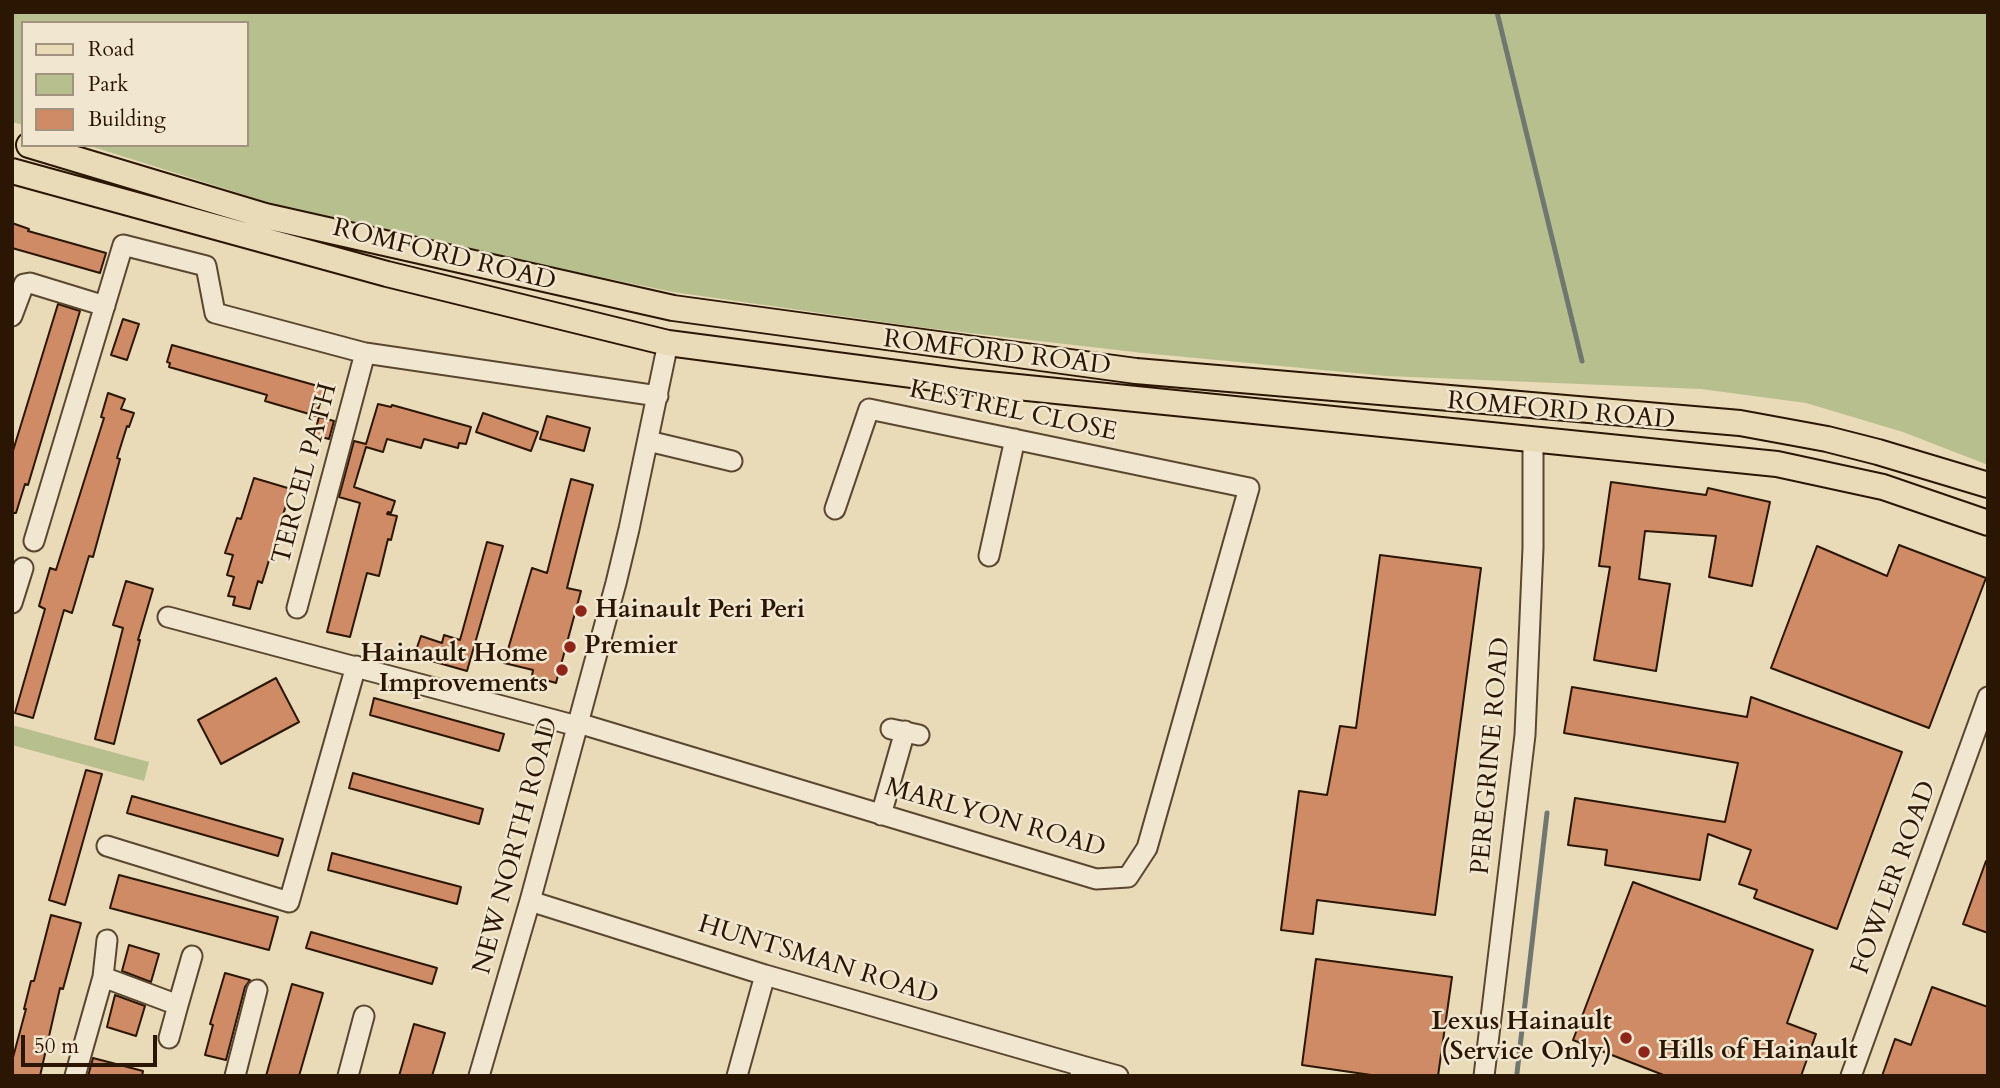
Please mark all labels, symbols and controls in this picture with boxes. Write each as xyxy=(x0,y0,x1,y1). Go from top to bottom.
legend xyxy=(21,21,248,147)
text: Road xyxy=(88,35,134,64)
text: Park xyxy=(88,70,128,99)
text: Building xyxy=(88,105,166,134)
street label: ROMFORD ROAD xyxy=(329,213,559,299)
street label: ROMFORD ROAD xyxy=(882,325,1112,383)
street label: KESTREL CLOSE xyxy=(906,375,1120,449)
street label: TERCEL PATH xyxy=(267,380,345,568)
street label: ROMFORD ROAD xyxy=(1446,387,1676,437)
place label: Hainault Peri Peri xyxy=(595,595,805,627)
marker: Hainault Peri Peri xyxy=(573,603,589,619)
place label: Premier xyxy=(584,631,678,663)
street label: PEREGRINE ROAD xyxy=(1466,636,1518,876)
place label: Hainault Home Improvements xyxy=(360,639,548,700)
marker: Premier xyxy=(562,639,578,655)
marker: Hainault Home Improvements xyxy=(554,662,570,678)
street label: NEW NORTH ROAD xyxy=(468,714,566,978)
street label: MARLYON ROAD xyxy=(881,773,1109,865)
street label: FOWLER ROAD xyxy=(1846,777,1944,979)
street label: HUNTSMAN ROAD xyxy=(694,910,942,1012)
place label: Lexus Hainault (Service Only) xyxy=(1431,1007,1612,1068)
scale bar xyxy=(24,1021,161,1066)
marker: Lexus Hainault (Service Only) xyxy=(1618,1030,1634,1046)
text: 50 m xyxy=(34,1032,79,1061)
place label: Hills of Hainault xyxy=(1658,1036,1858,1068)
marker: Hills of Hainault xyxy=(1636,1044,1652,1060)

